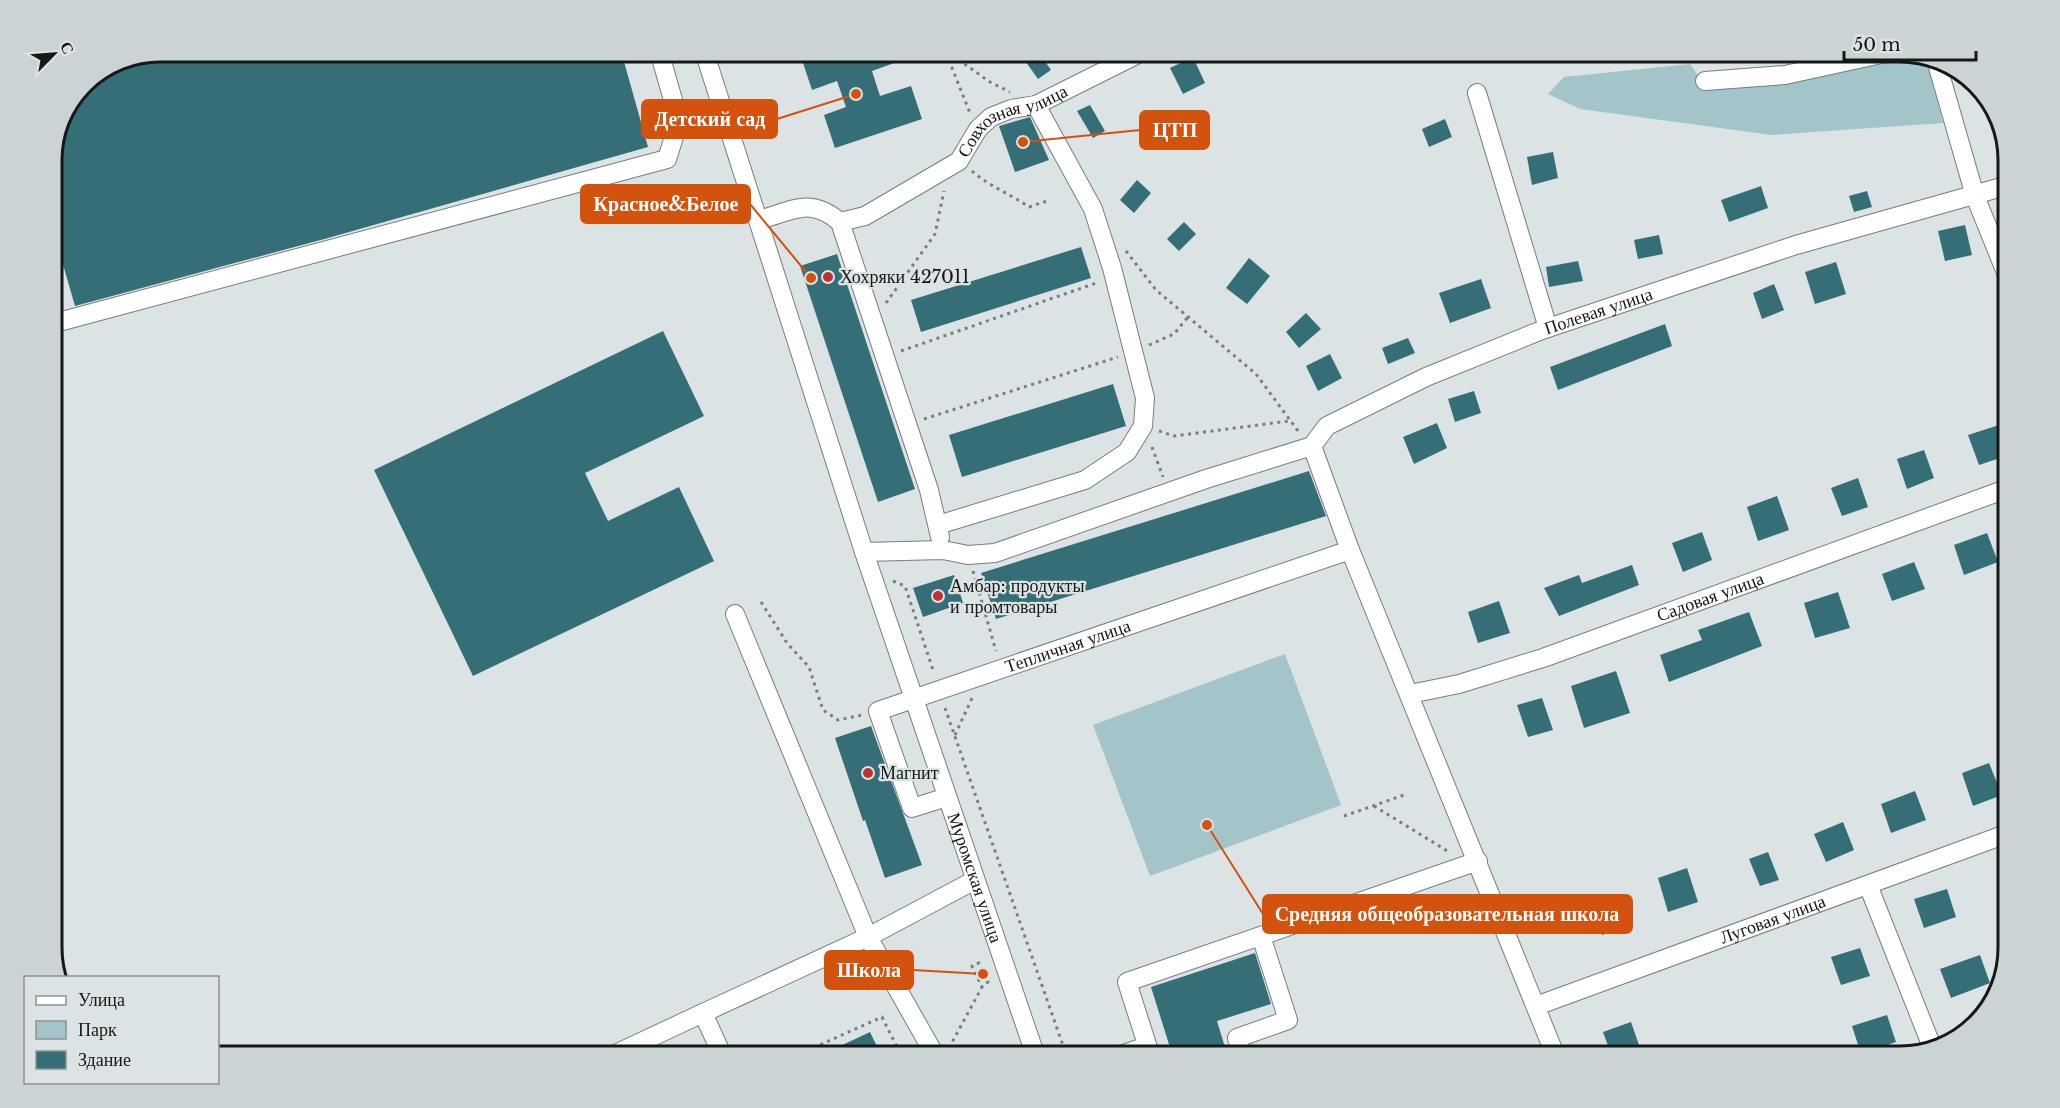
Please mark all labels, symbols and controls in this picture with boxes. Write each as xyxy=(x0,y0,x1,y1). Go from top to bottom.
north arrow xyxy=(24,24,84,84)
scale bar xyxy=(1844,24,1976,62)
text: 50 m xyxy=(1853,34,1901,56)
text: С xyxy=(56,38,79,57)
street label: Совхозная улица xyxy=(953,80,1071,161)
callout: Детский сад xyxy=(642,100,777,138)
text: Детский сад xyxy=(655,107,765,131)
callout: ЦТП xyxy=(1140,111,1209,149)
text: ЦТП xyxy=(1153,118,1198,142)
callout: Красное&Белое xyxy=(581,185,750,223)
text: Красное&Белое xyxy=(594,192,739,216)
place label: Хохряки 427011 xyxy=(840,266,970,288)
marker: Хохряки 427011 xyxy=(821,270,835,284)
street label: Полевая улица xyxy=(1541,283,1655,340)
street label: Садовая улица xyxy=(1654,567,1767,627)
place label: Амбар: продукты и промтовары xyxy=(950,575,1085,618)
marker: Амбар: продукты и промтовары xyxy=(931,589,945,603)
street label: Тепличная улица xyxy=(1002,615,1133,678)
place label: Магнит xyxy=(880,762,939,784)
marker: Магнит xyxy=(861,766,875,780)
street label: Муромская улица xyxy=(943,810,1007,946)
street label: Луговая улица xyxy=(1717,890,1829,949)
callout: Средняя общеобразовательная школа xyxy=(1263,895,1632,933)
text: Средняя общеобразовательная школа xyxy=(1275,902,1619,926)
callout: Школа xyxy=(825,951,913,989)
text: Школа xyxy=(837,958,901,982)
legend xyxy=(24,976,219,1084)
text: Улица xyxy=(78,989,125,1011)
text: Парк xyxy=(78,1019,117,1041)
text: Здание xyxy=(78,1049,131,1071)

